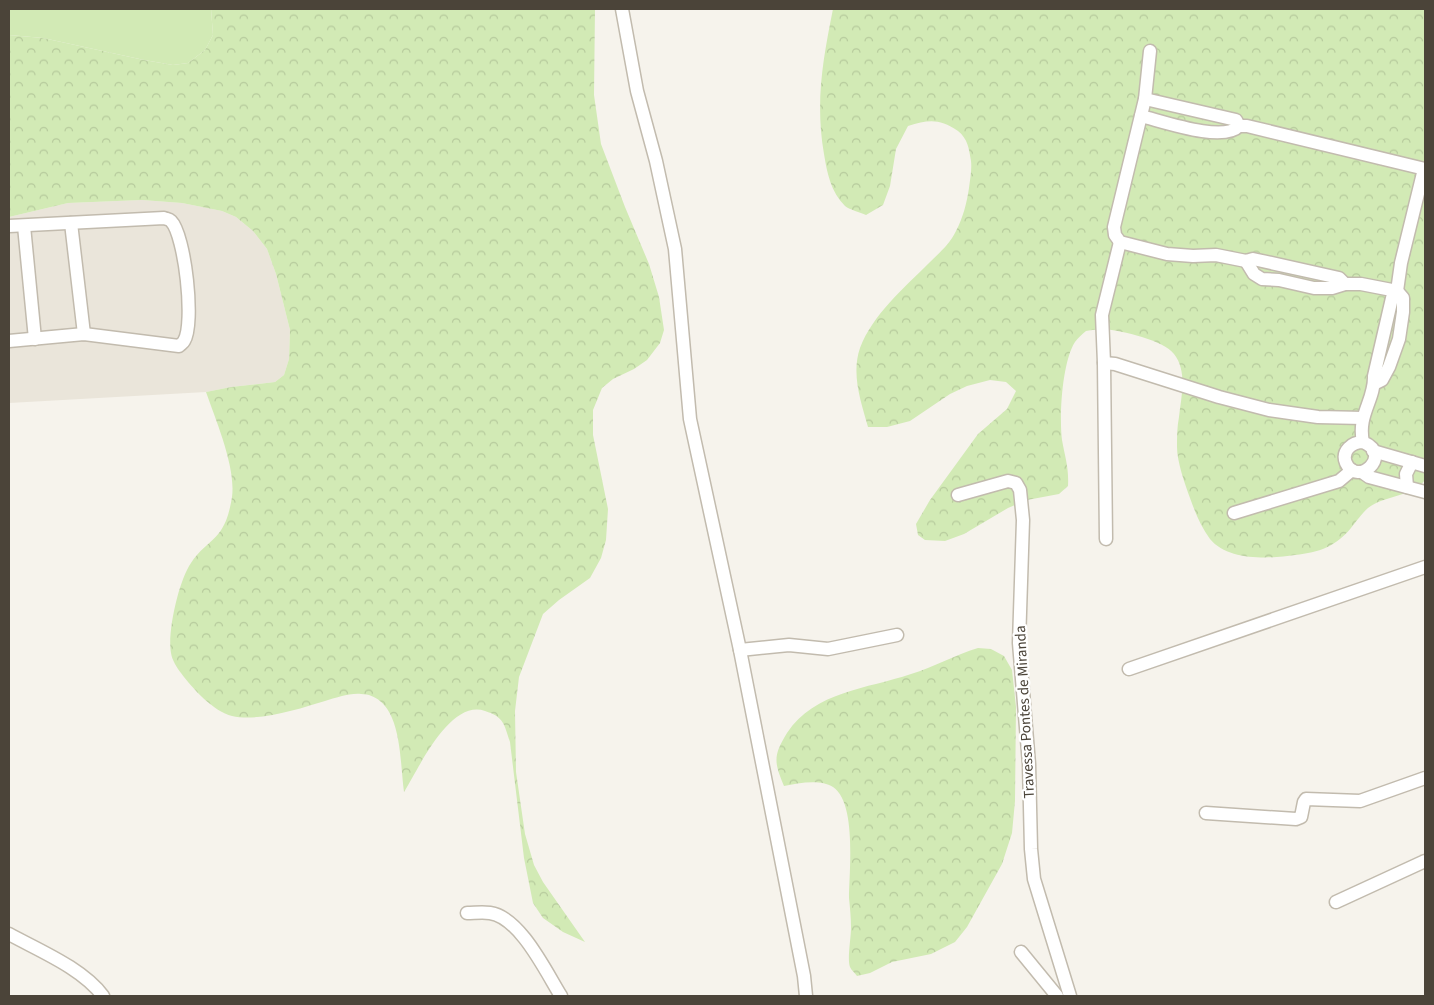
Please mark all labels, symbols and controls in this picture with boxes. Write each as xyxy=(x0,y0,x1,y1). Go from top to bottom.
street label: Travessa Pontes de Miranda xyxy=(1010,625,1040,799)

